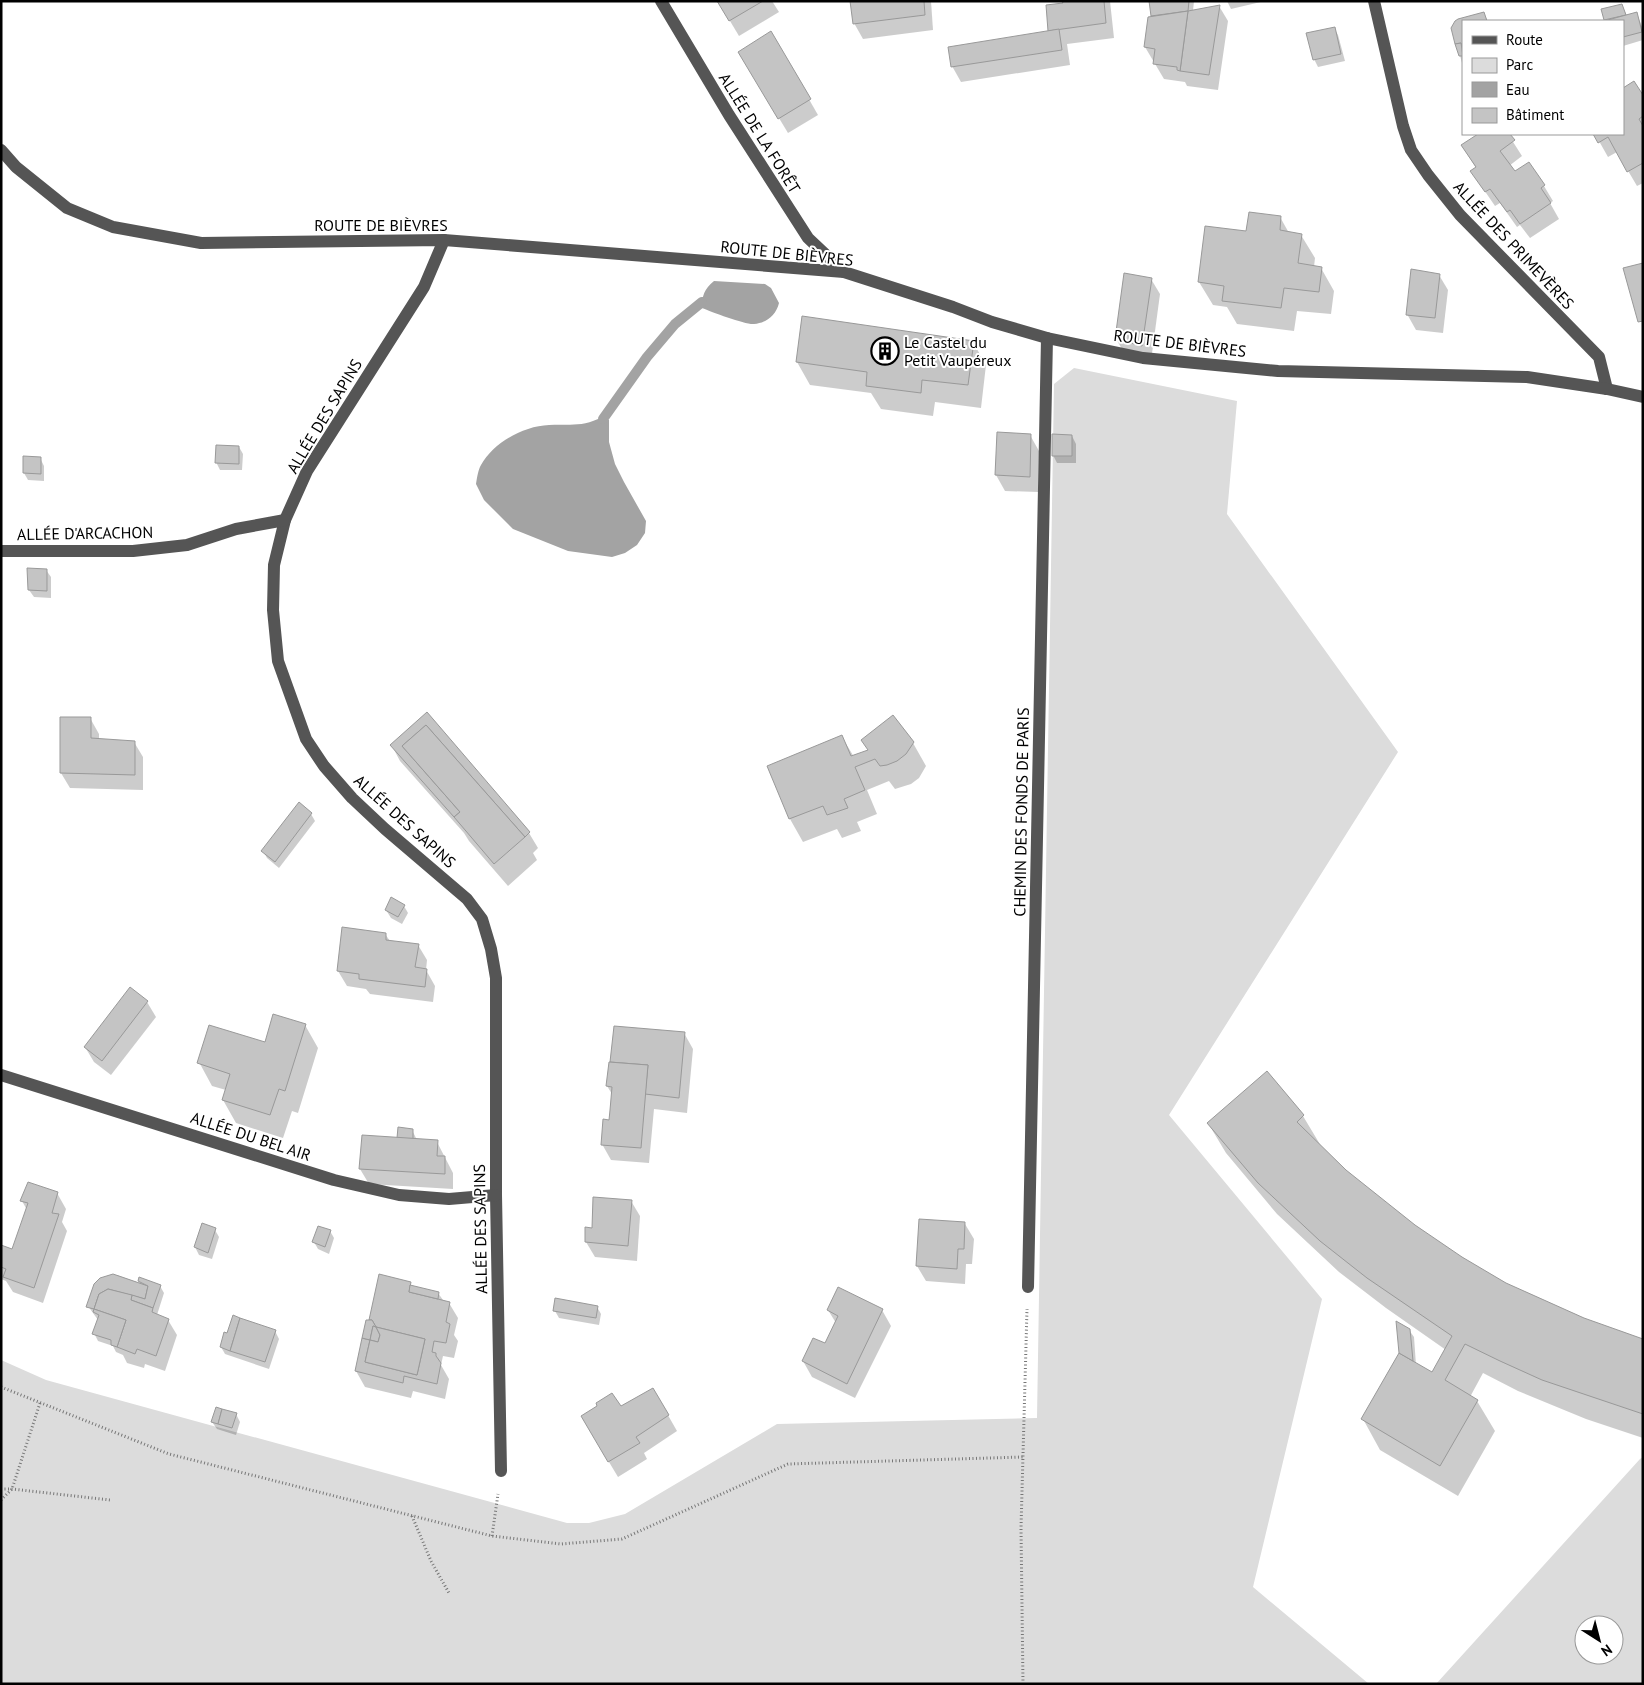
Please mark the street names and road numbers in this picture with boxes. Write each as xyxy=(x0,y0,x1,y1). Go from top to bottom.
street label: ALLÉE DE LA FORÊT xyxy=(715,69,805,197)
street label: ALLÉE DES PRIMEVÈRES xyxy=(1449,177,1579,313)
street label: ROUTE DE BIÈVRES xyxy=(314,215,448,235)
street label: ROUTE DE BIÈVRES xyxy=(720,236,854,270)
street label: ROUTE DE BIÈVRES xyxy=(1113,325,1247,361)
street label: ALLÉE DES SAPINS xyxy=(282,355,366,477)
street label: ALLÉE D'ARCACHON xyxy=(17,522,153,544)
street label: CHEMIN DES FONDS DE PARIS xyxy=(1009,707,1033,917)
street label: ALLÉE DES SAPINS xyxy=(350,770,460,872)
street label: ALLÉE DU BEL AIR xyxy=(188,1107,314,1165)
street label: ALLÉE DES SAPINS xyxy=(469,1164,491,1294)

